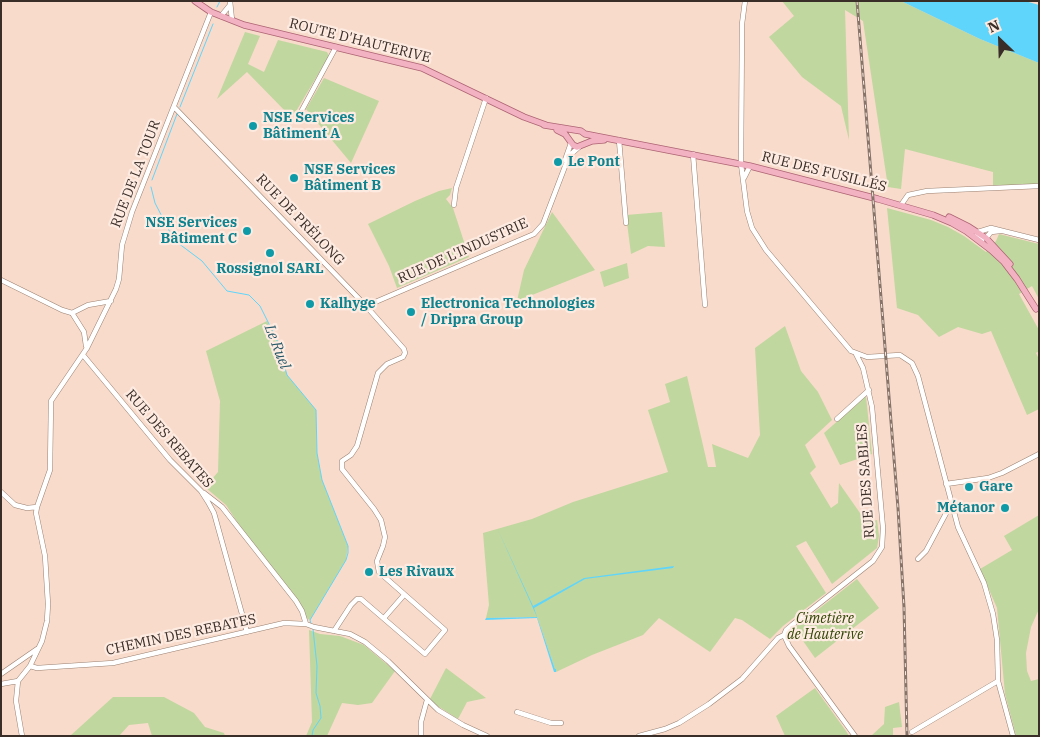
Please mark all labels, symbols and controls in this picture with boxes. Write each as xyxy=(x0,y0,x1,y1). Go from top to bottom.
street label: ROUTE D'HAUTERIVE xyxy=(288,15,432,67)
north arrow xyxy=(975,15,1025,65)
text: N xyxy=(985,16,1003,37)
place label: NSE Services Bâtiment A xyxy=(263,110,354,142)
street label: RUE DE LA TOUR xyxy=(108,118,164,230)
marker: NSE Services Bâtiment A xyxy=(247,120,259,132)
street label: RUE DES FUSILLÉS xyxy=(760,148,888,196)
place label: Le Pont xyxy=(568,154,620,170)
marker: Le Pont xyxy=(552,156,564,168)
place label: NSE Services Bâtiment B xyxy=(304,162,395,194)
street label: RUE DE PRÉLONG xyxy=(252,171,348,269)
marker: NSE Services Bâtiment B xyxy=(288,172,300,184)
place label: NSE Services Bâtiment C xyxy=(146,215,237,248)
street label: RUE DE L'INDUSTRIE xyxy=(395,215,531,287)
marker: NSE Services Bâtiment C xyxy=(241,225,253,237)
marker: Rossignol SARL xyxy=(264,247,276,259)
place label: Rossignol SARL xyxy=(216,261,324,277)
place label: Kalhyge xyxy=(320,296,376,312)
place label: Electronica Technologies / Dripra Group xyxy=(421,296,595,328)
marker: Kalhyge xyxy=(304,298,316,310)
marker: Electronica Technologies / Dripra Group xyxy=(405,306,417,318)
water label: Le Ruel xyxy=(260,322,294,372)
street label: RUE DES REBATES xyxy=(122,386,216,492)
street label: RUE DES SABLES xyxy=(854,423,878,539)
place label: Gare xyxy=(979,479,1013,495)
marker: Gare xyxy=(963,481,975,493)
place label: Métanor xyxy=(937,500,995,516)
marker: Métanor xyxy=(999,502,1011,514)
place label: Les Rivaux xyxy=(379,564,454,580)
marker: Les Rivaux xyxy=(363,566,375,578)
street label: CHEMIN DES REBATES xyxy=(104,611,258,659)
park label: Cimetière de Hauterive xyxy=(787,611,863,644)

